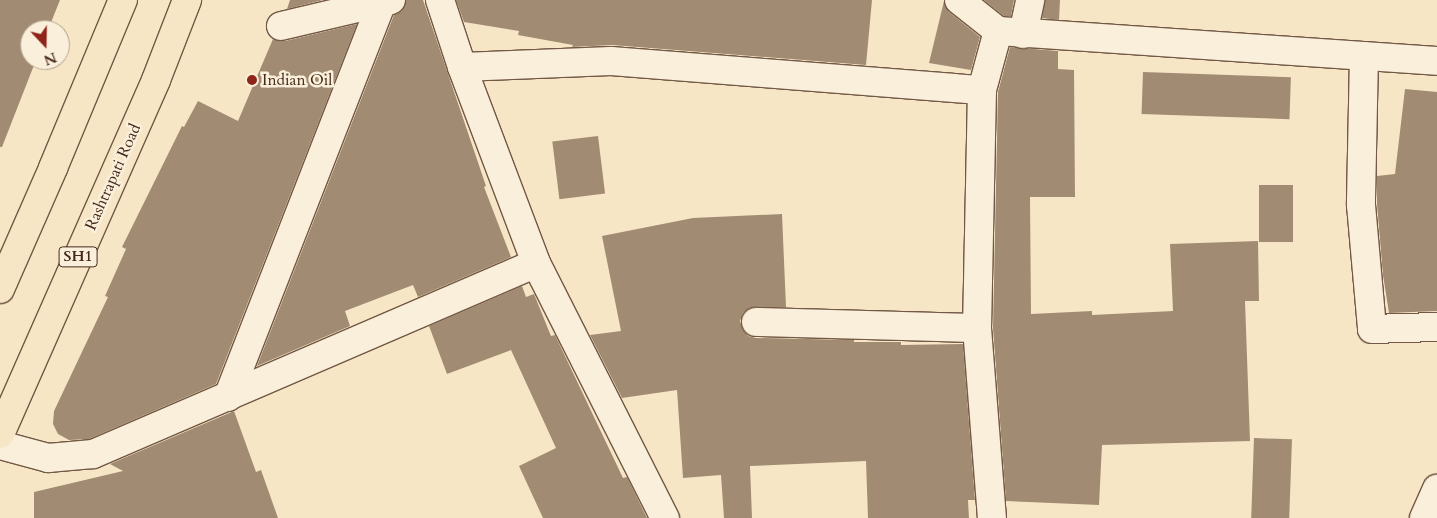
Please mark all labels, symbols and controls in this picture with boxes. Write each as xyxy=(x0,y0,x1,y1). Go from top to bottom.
north arrow xyxy=(20,20,70,70)
text: N xyxy=(41,47,59,70)
place label: Indian Oil xyxy=(262,70,332,90)
marker: Indian Oil xyxy=(246,74,258,86)
street label: Rashtrapati Road xyxy=(81,121,145,233)
road number: SH1 xyxy=(58,244,98,270)

